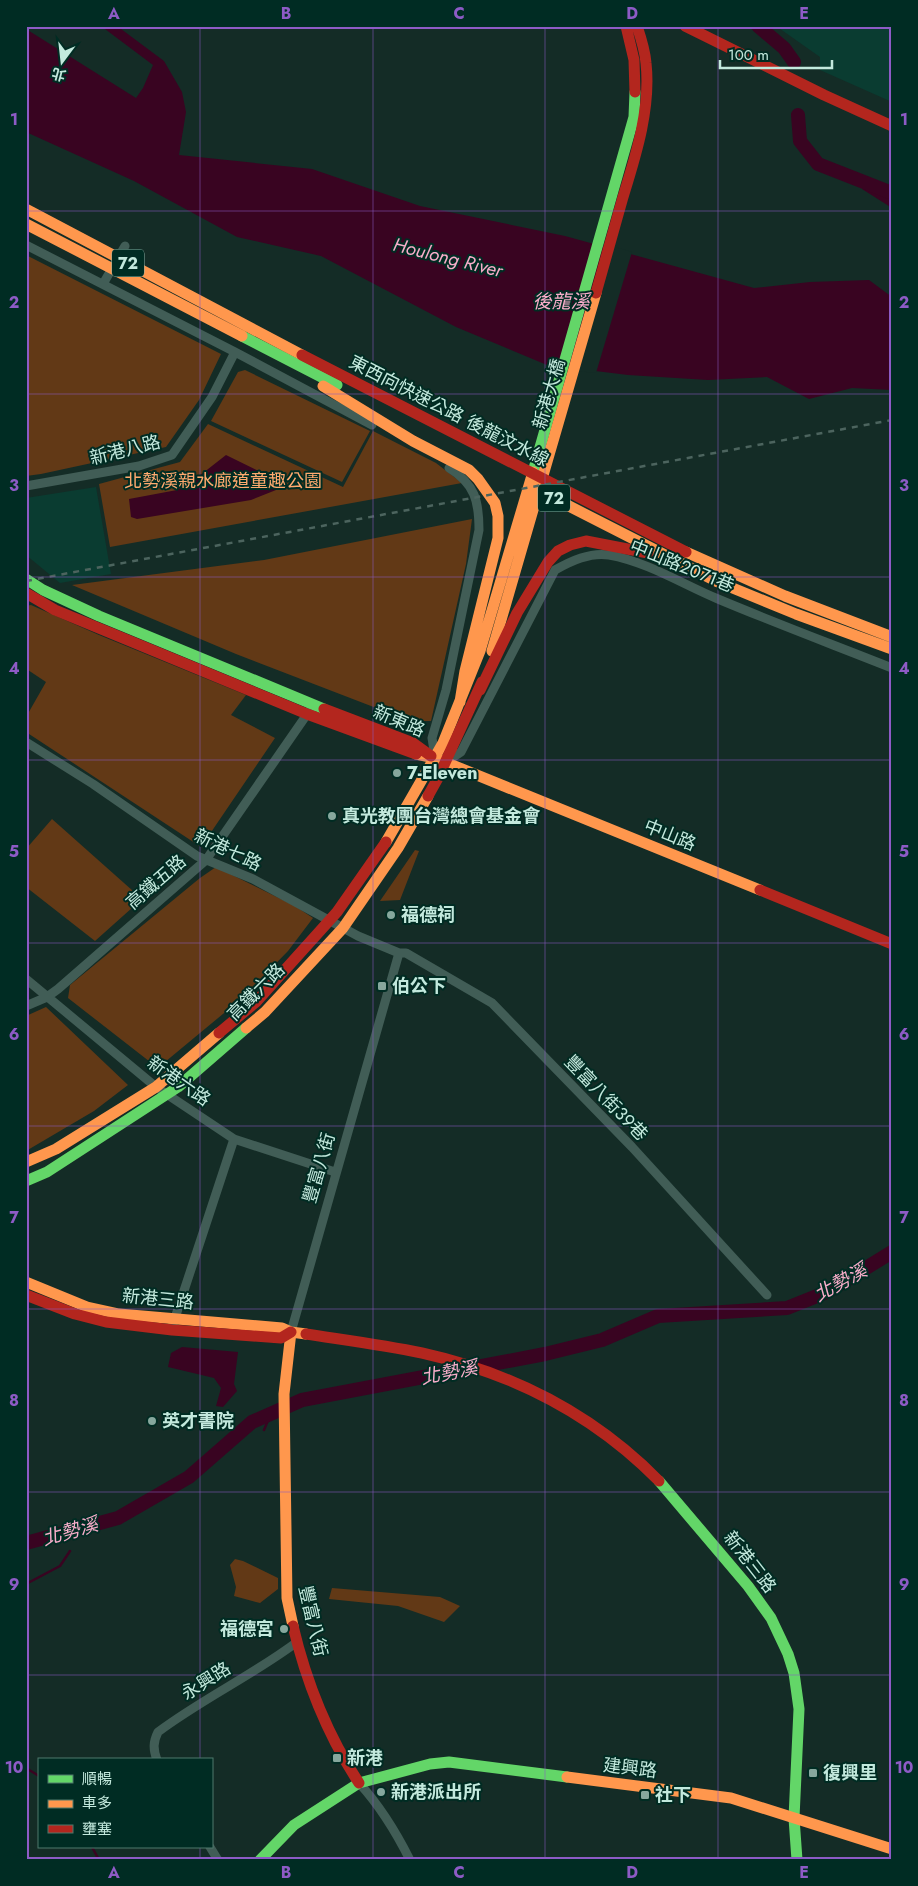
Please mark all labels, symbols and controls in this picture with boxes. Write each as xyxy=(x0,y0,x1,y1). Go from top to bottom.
text: A xyxy=(107,2,120,25)
text: B xyxy=(281,2,291,25)
text: C xyxy=(453,2,465,25)
text: D xyxy=(626,2,638,25)
text: E xyxy=(799,2,809,25)
north arrow xyxy=(38,38,88,88)
scale bar xyxy=(720,38,833,70)
text: 100 m xyxy=(728,44,769,66)
text: 北 xyxy=(49,63,68,86)
text: 1 xyxy=(10,108,18,131)
text: 1 xyxy=(900,108,908,131)
water label: Houlong River xyxy=(390,231,507,285)
road number: 72 xyxy=(112,250,144,276)
water label: 後龍溪 xyxy=(532,288,592,315)
text: 2 xyxy=(9,291,19,314)
text: 2 xyxy=(899,291,909,314)
street label: 東西向快速公路 後龍汶水線 xyxy=(344,349,554,473)
street label: 新港大橋 xyxy=(527,356,571,432)
street label: 新港八路 xyxy=(87,429,163,471)
park label: 北勢溪親水廊道童趣公園 xyxy=(124,468,322,494)
text: 3 xyxy=(9,474,19,497)
text: 3 xyxy=(899,474,909,497)
road number: 72 xyxy=(538,484,570,512)
street label: 中山路2071巷 xyxy=(626,533,738,599)
text: 4 xyxy=(8,657,20,680)
text: 4 xyxy=(898,657,910,680)
street label: 新東路 xyxy=(369,698,429,744)
place label: 7-Eleven xyxy=(407,760,478,786)
marker: 7-Eleven xyxy=(391,767,403,779)
place label: 真光教團台灣總會基金會 xyxy=(342,803,541,829)
marker: 真光教團台灣總會基金會 xyxy=(326,810,338,822)
street label: 中山路 xyxy=(640,813,700,857)
street label: 新港七路 xyxy=(190,823,266,877)
text: 5 xyxy=(9,840,19,863)
text: 5 xyxy=(899,840,909,863)
street label: 高鐵五路 xyxy=(120,849,192,915)
place label: 福德祠 xyxy=(401,902,455,928)
marker: 福德祠 xyxy=(385,909,397,921)
street label: 高鐵六路 xyxy=(221,957,291,1027)
place label: 伯公下 xyxy=(392,973,446,999)
marker: 伯公下 xyxy=(376,980,388,992)
text: 6 xyxy=(9,1023,19,1046)
text: 6 xyxy=(899,1023,909,1046)
street label: 豐富八街39巷 xyxy=(558,1049,654,1147)
street label: 新港六路 xyxy=(142,1050,216,1112)
street label: 豐富八街 xyxy=(297,1130,341,1206)
text: 7 xyxy=(9,1206,19,1229)
text: 7 xyxy=(899,1206,909,1229)
water label: 北勢溪 xyxy=(809,1255,874,1308)
street label: 新港三路 xyxy=(121,1282,195,1316)
water label: 北勢溪 xyxy=(419,1353,483,1391)
text: 8 xyxy=(9,1389,19,1412)
text: 8 xyxy=(899,1389,909,1412)
place label: 英才書院 xyxy=(162,1408,234,1434)
marker: 英才書院 xyxy=(146,1415,158,1427)
water label: 北勢溪 xyxy=(39,1510,104,1552)
street label: 新港三路 xyxy=(718,1526,782,1598)
text: 9 xyxy=(9,1573,19,1596)
text: 9 xyxy=(899,1573,909,1596)
street label: 豐富八街 xyxy=(292,1583,334,1659)
place label: 福德宮 xyxy=(220,1616,274,1642)
marker: 福德宮 xyxy=(278,1623,290,1635)
street label: 永興路 xyxy=(176,1656,236,1706)
place label: 新港 xyxy=(347,1745,383,1771)
marker: 新港 xyxy=(331,1752,343,1764)
street label: 建興路 xyxy=(602,1752,658,1784)
text: 10 xyxy=(5,1756,23,1779)
text: 10 xyxy=(895,1756,913,1779)
legend xyxy=(38,1758,212,1848)
place label: 復興里 xyxy=(823,1760,877,1786)
marker: 復興里 xyxy=(807,1767,819,1779)
text: 順暢 xyxy=(82,1768,112,1790)
place label: 新港派出所 xyxy=(391,1779,481,1805)
place label: 社下 xyxy=(655,1782,691,1808)
marker: 新港派出所 xyxy=(375,1786,387,1798)
marker: 社下 xyxy=(639,1789,651,1801)
text: 車多 xyxy=(82,1792,112,1814)
text: 壅塞 xyxy=(82,1818,112,1840)
text: A xyxy=(107,1861,120,1884)
text: B xyxy=(281,1861,291,1884)
text: C xyxy=(453,1861,465,1884)
text: D xyxy=(626,1861,638,1884)
text: E xyxy=(799,1861,809,1884)

